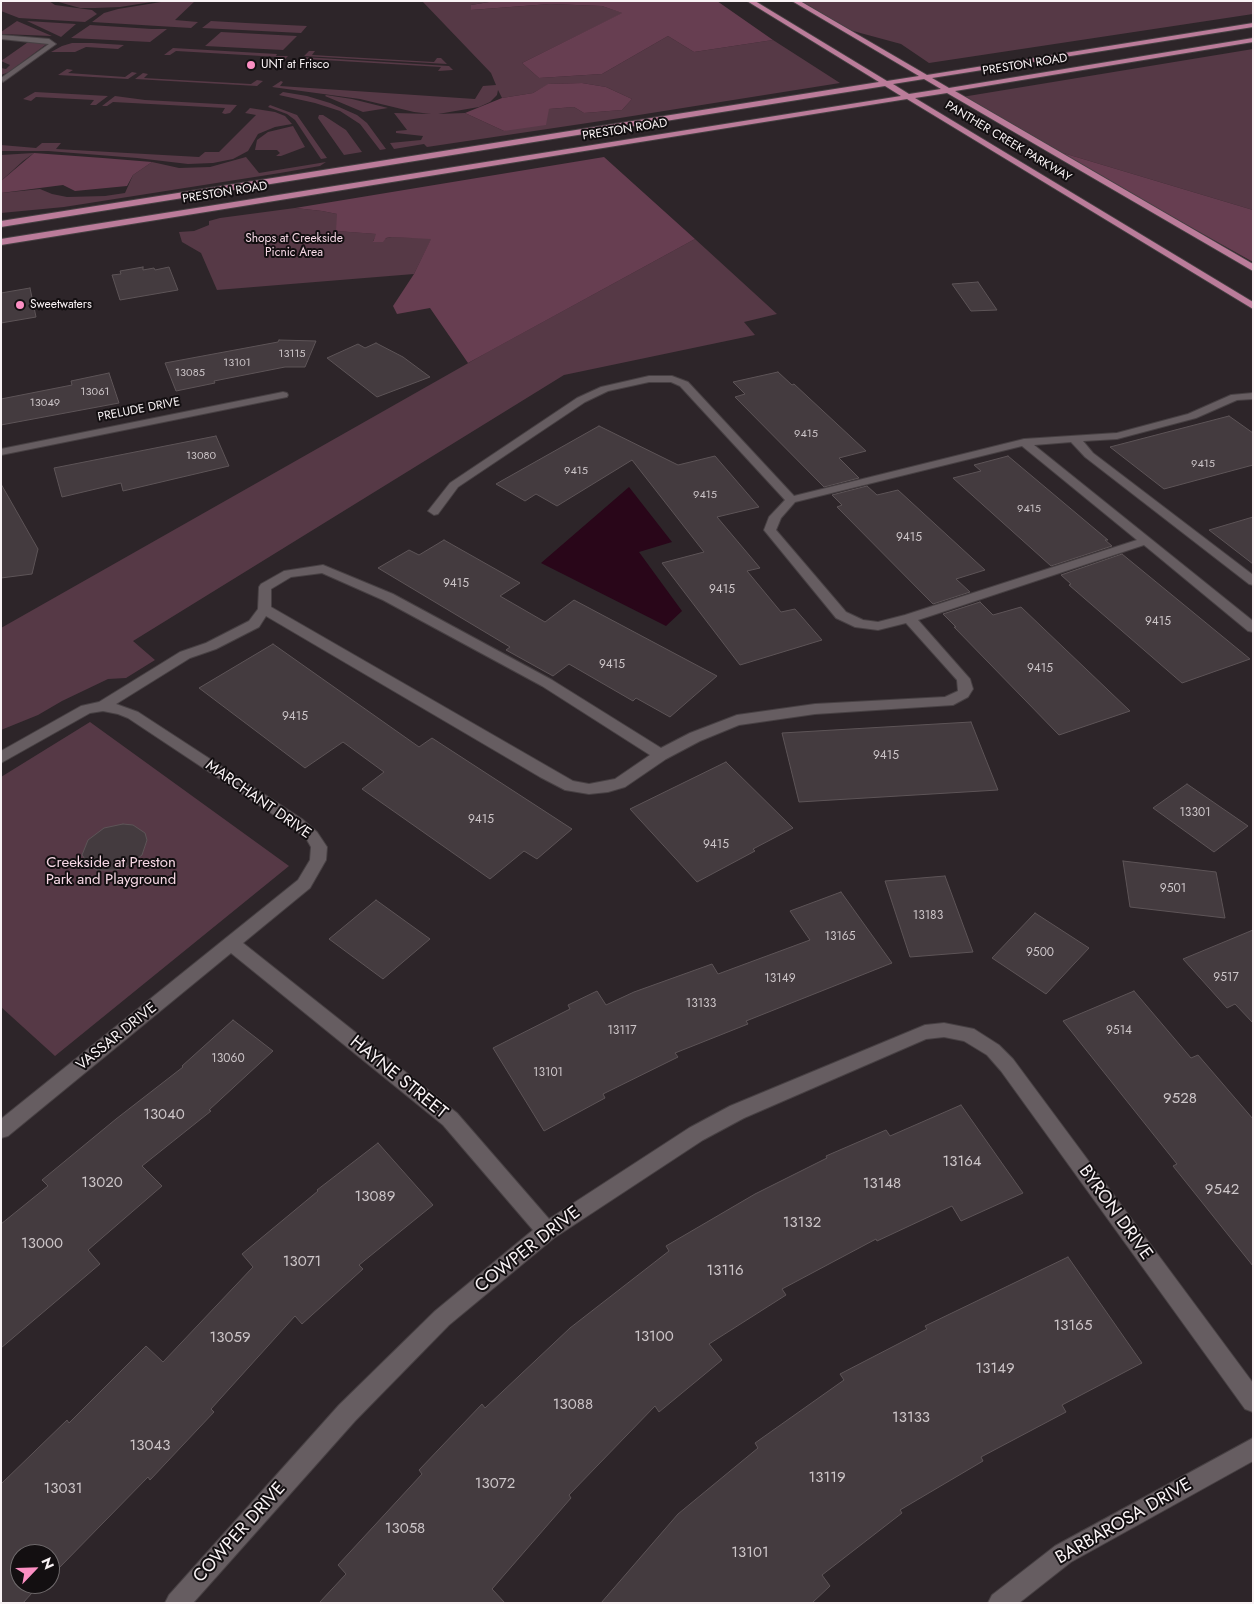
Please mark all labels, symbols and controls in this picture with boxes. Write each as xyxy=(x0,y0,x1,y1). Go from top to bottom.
street label: PRESTON ROAD xyxy=(982,51,1068,79)
place label: UNT at Frisco xyxy=(261,58,329,72)
marker: UNT at Frisco xyxy=(245,59,257,71)
street label: PANTHER CREEK PARKWAY xyxy=(942,99,1074,185)
street label: PRESTON ROAD xyxy=(582,116,668,144)
street label: PRESTON ROAD xyxy=(182,179,268,207)
park label: Shops at Creekside Picnic Area xyxy=(245,232,343,260)
place label: Sweetwaters xyxy=(30,298,92,312)
marker: Sweetwaters xyxy=(14,299,26,311)
house number: 13115 xyxy=(278,347,306,361)
house number: 13101 xyxy=(223,356,251,370)
house number: 13085 xyxy=(175,366,205,380)
house number: 13061 xyxy=(81,385,109,399)
street label: PRELUDE DRIVE xyxy=(97,395,181,425)
house number: 13049 xyxy=(30,396,60,410)
house number: 9415 xyxy=(794,427,818,441)
house number: 13080 xyxy=(186,449,216,463)
house number: 9415 xyxy=(1191,457,1215,471)
house number: 9415 xyxy=(564,464,588,478)
house number: 9415 xyxy=(693,488,717,502)
house number: 9415 xyxy=(1017,502,1041,516)
house number: 9415 xyxy=(896,531,922,545)
house number: 9415 xyxy=(443,577,469,591)
house number: 9415 xyxy=(709,583,735,597)
house number: 9415 xyxy=(1145,615,1171,629)
house number: 9415 xyxy=(599,658,625,672)
house number: 9415 xyxy=(1027,662,1053,676)
house number: 9415 xyxy=(282,710,308,724)
house number: 9415 xyxy=(873,749,899,763)
street label: MARCHANT DRIVE xyxy=(202,757,314,843)
house number: 13301 xyxy=(1179,806,1211,820)
house number: 9415 xyxy=(468,813,494,827)
house number: 9415 xyxy=(703,838,729,852)
park label: Creekside at Preston Park and Playground xyxy=(46,854,176,889)
house number: 9501 xyxy=(1160,882,1186,896)
house number: 13183 xyxy=(913,909,943,923)
house number: 13165 xyxy=(824,930,856,944)
house number: 9500 xyxy=(1026,946,1054,960)
house number: 9517 xyxy=(1213,971,1239,985)
house number: 13149 xyxy=(764,972,796,986)
house number: 13133 xyxy=(686,997,716,1011)
street label: VASSAR DRIVE xyxy=(73,999,161,1075)
house number: 13117 xyxy=(607,1024,637,1038)
house number: 9514 xyxy=(1106,1024,1132,1038)
street label: HAYNE STREET xyxy=(345,1032,451,1124)
house number: 13060 xyxy=(211,1052,245,1066)
house number: 13101 xyxy=(533,1066,563,1080)
house number: 9528 xyxy=(1163,1090,1197,1108)
house number: 13040 xyxy=(143,1106,185,1124)
house number: 13164 xyxy=(942,1153,982,1171)
street label: BYRON DRIVE xyxy=(1073,1161,1157,1265)
house number: 13020 xyxy=(81,1174,123,1192)
house number: 13148 xyxy=(863,1175,901,1193)
house number: 9542 xyxy=(1205,1181,1239,1199)
house number: 13089 xyxy=(355,1188,395,1206)
street label: COWPER DRIVE xyxy=(471,1202,585,1298)
house number: 13132 xyxy=(783,1214,821,1232)
house number: 13000 xyxy=(21,1235,63,1253)
house number: 13071 xyxy=(283,1253,321,1271)
house number: 13116 xyxy=(706,1262,744,1280)
house number: 13165 xyxy=(1054,1317,1092,1335)
house number: 13100 xyxy=(634,1328,674,1346)
house number: 13059 xyxy=(209,1329,251,1347)
house number: 13149 xyxy=(975,1360,1015,1378)
house number: 13088 xyxy=(553,1396,593,1414)
house number: 13133 xyxy=(892,1409,930,1427)
house number: 13043 xyxy=(130,1437,170,1455)
house number: 13119 xyxy=(808,1469,846,1487)
street label: BARBAROSA DRIVE xyxy=(1052,1474,1196,1570)
house number: 13072 xyxy=(475,1475,515,1493)
street label: COWPER DRIVE xyxy=(189,1478,291,1588)
house number: 13031 xyxy=(44,1480,82,1498)
house number: 13058 xyxy=(385,1520,425,1538)
north arrow xyxy=(10,1544,60,1594)
house number: 13101 xyxy=(731,1544,769,1562)
text: N xyxy=(36,1554,59,1572)

